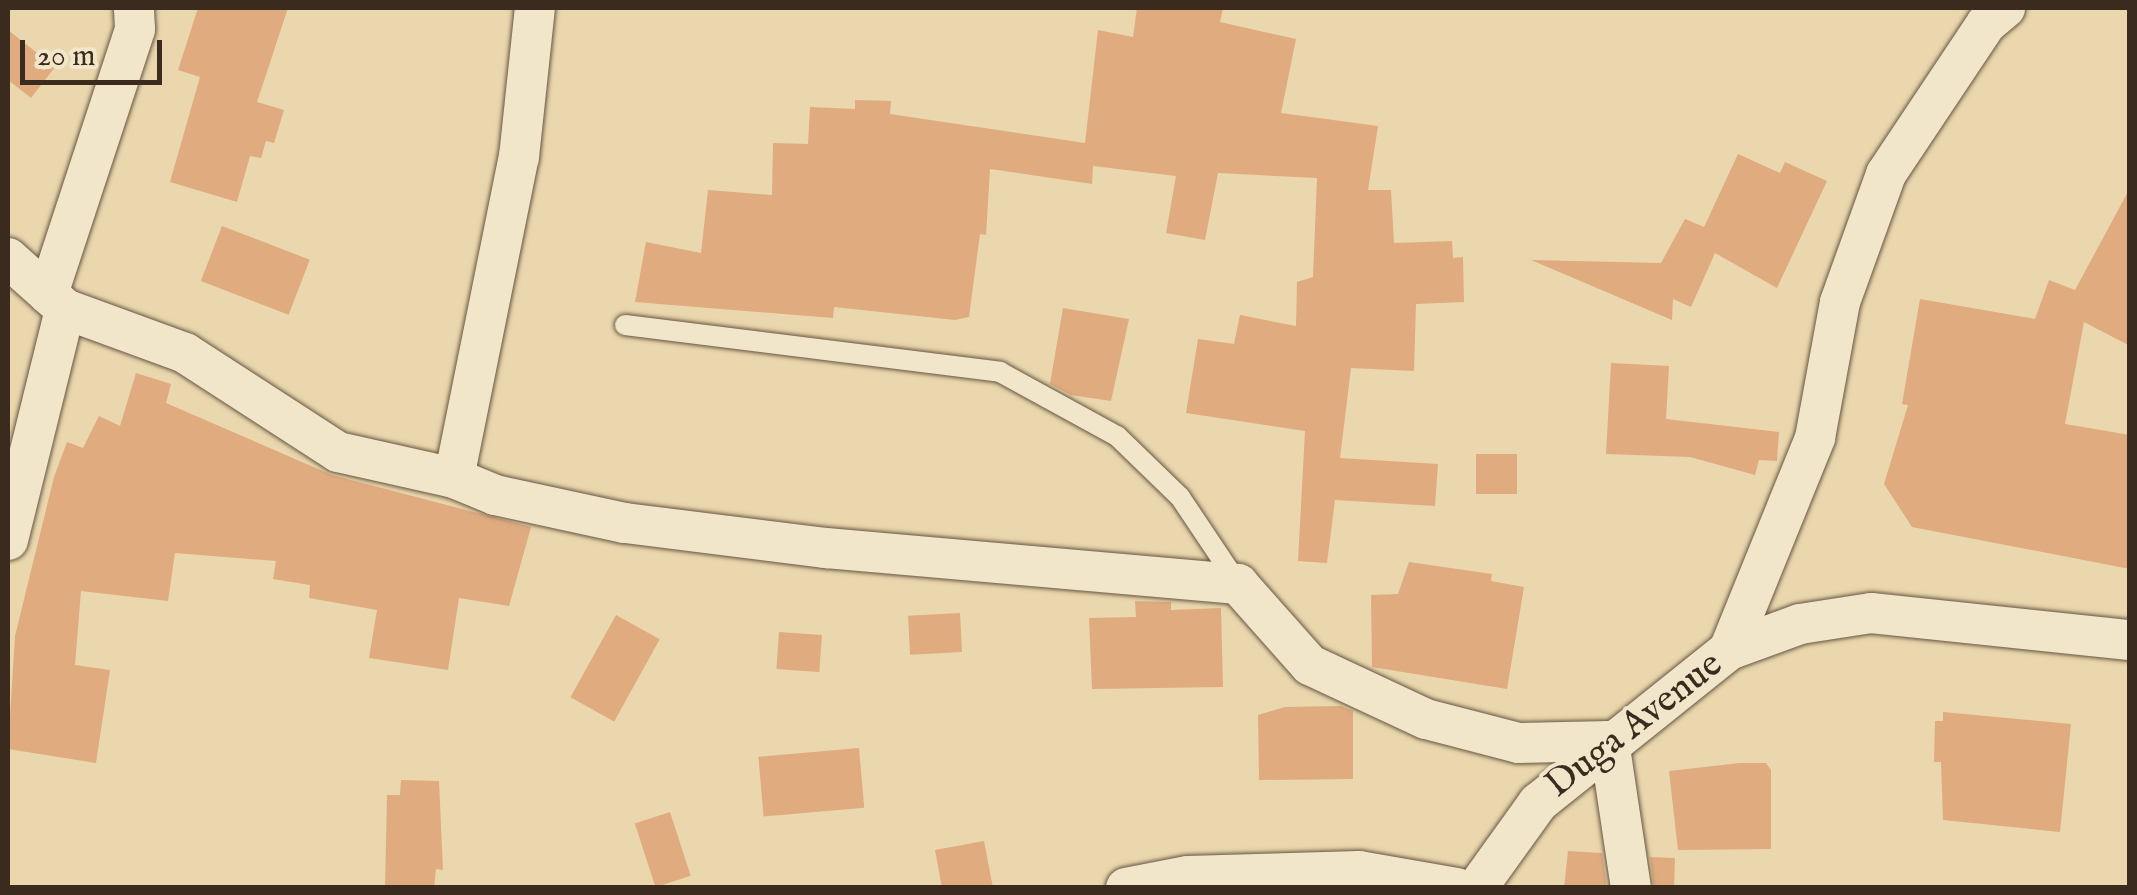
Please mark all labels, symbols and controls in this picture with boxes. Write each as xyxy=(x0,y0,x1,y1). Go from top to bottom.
scale bar xyxy=(25,20,168,82)
text: 20 m xyxy=(37,38,96,76)
street label: Duga Avenue xyxy=(1538,643,1732,809)

